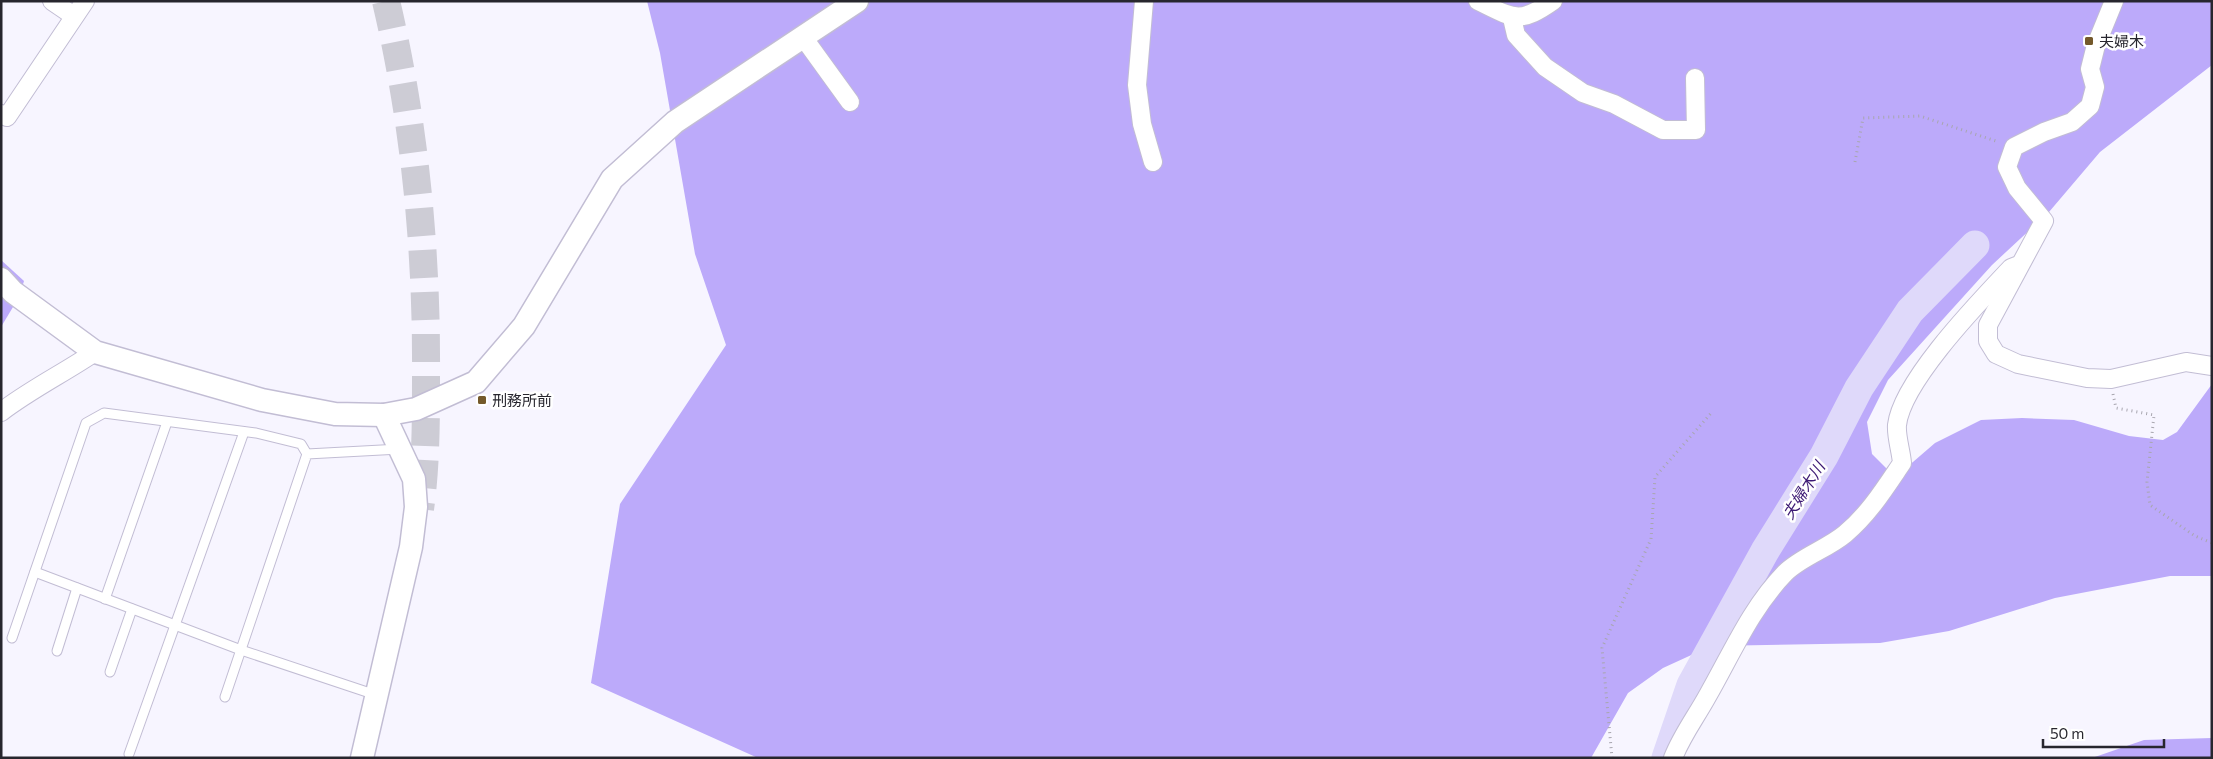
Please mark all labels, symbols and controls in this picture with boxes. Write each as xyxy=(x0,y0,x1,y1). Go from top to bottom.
place label: 夫婦木 xyxy=(2099,32,2144,50)
marker: 夫婦木 xyxy=(2083,35,2095,47)
place label: 刑務所前 xyxy=(492,391,552,409)
marker: 刑務所前 xyxy=(476,394,488,406)
water label: 夫婦木川 xyxy=(1778,456,1829,522)
scale bar xyxy=(2043,716,2164,748)
text: 50 m xyxy=(2050,724,2084,742)

